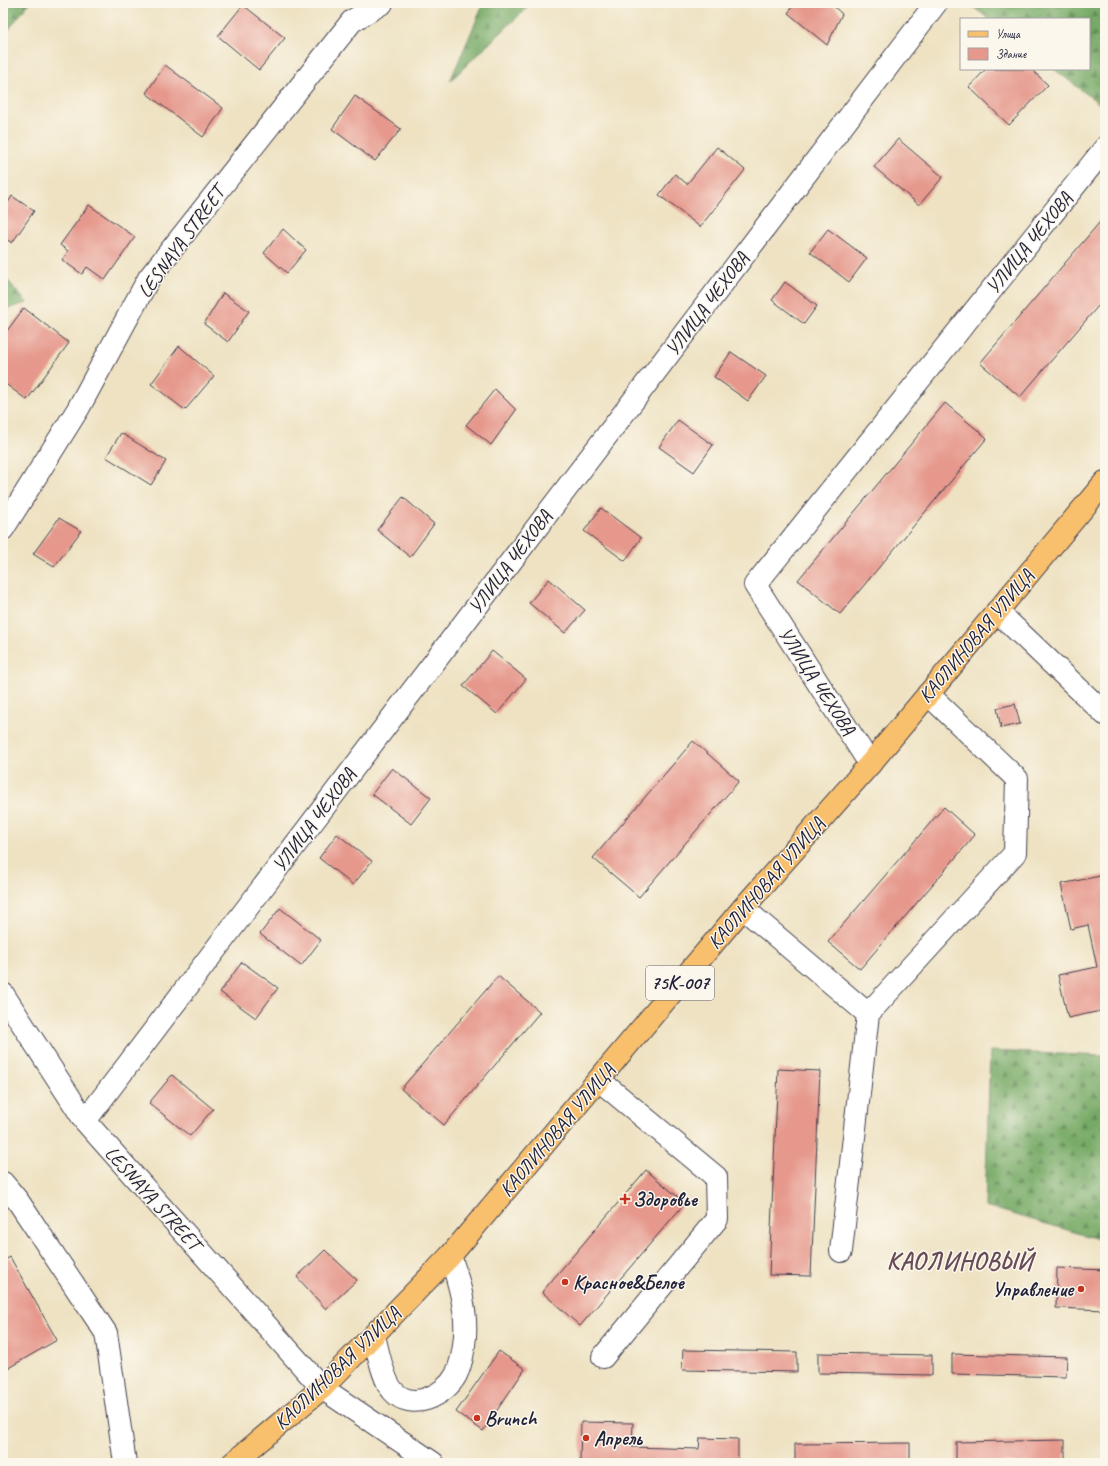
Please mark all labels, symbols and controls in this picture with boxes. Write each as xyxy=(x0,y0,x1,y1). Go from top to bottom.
legend xyxy=(960,18,1090,70)
text: Улица xyxy=(996,26,1021,42)
text: Здание xyxy=(996,46,1027,62)
street label: LESNAYA STREET xyxy=(132,177,233,303)
street label: УЛИЦА ЧЕХОВА xyxy=(980,186,1078,299)
street label: УЛИЦА ЧЕХОВА xyxy=(660,246,755,361)
street label: УЛИЦА ЧЕХОВА xyxy=(463,504,558,619)
street label: КАОЛИНОВАЯ УЛИЦА xyxy=(913,563,1040,708)
street label: УЛИЦА ЧЕХОВА xyxy=(773,622,862,741)
street label: УЛИЦА ЧЕХОВА xyxy=(267,762,362,877)
street label: КАОЛИНОВАЯ УЛИЦА xyxy=(702,811,831,954)
road number: 75К-007 xyxy=(646,966,714,1000)
street label: КАОЛИНОВАЯ УЛИЦА xyxy=(494,1057,621,1202)
street label: LESNAYA STREET xyxy=(100,1141,210,1259)
place label: Здоровье xyxy=(633,1187,698,1212)
marker: Здоровье xyxy=(620,1194,630,1204)
district label: КАОЛИНОВЫЙ xyxy=(887,1246,1037,1276)
place label: Красное&Белое xyxy=(573,1270,685,1295)
marker: Красное&Белое xyxy=(560,1277,570,1287)
place label: Управление xyxy=(992,1277,1075,1302)
marker: Управление xyxy=(1076,1284,1086,1294)
street label: КАОЛИНОВАЯ УЛИЦА xyxy=(268,1300,406,1435)
place label: Brunch xyxy=(485,1406,538,1431)
marker: Brunch xyxy=(472,1413,482,1423)
place label: Апрель xyxy=(594,1426,643,1451)
marker: Апрель xyxy=(581,1433,591,1443)

